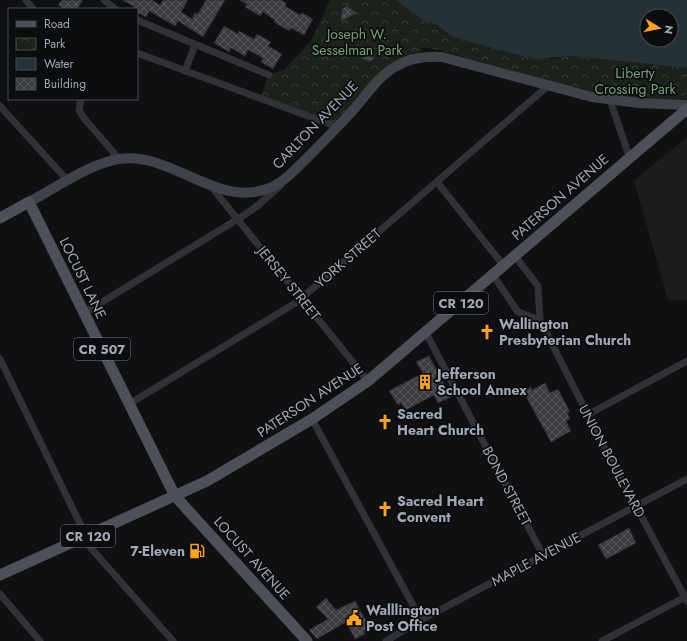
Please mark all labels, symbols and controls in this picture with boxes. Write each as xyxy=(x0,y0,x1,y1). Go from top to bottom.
legend xyxy=(8,8,138,100)
north arrow xyxy=(639,8,679,48)
text: Road xyxy=(44,15,70,33)
park label: Joseph W. Sesselman Park xyxy=(312,24,403,60)
text: N xyxy=(660,24,677,35)
text: Park xyxy=(44,35,66,53)
text: Water xyxy=(44,55,75,73)
park label: Liberty Crossing Park xyxy=(594,63,676,99)
text: Building xyxy=(44,75,86,93)
street label: CARLTON AVENUE xyxy=(268,76,362,174)
street label: PATERSON AVENUE xyxy=(507,149,613,245)
street label: YORK STREET xyxy=(310,223,386,292)
street label: LOCUST LANE xyxy=(55,234,111,322)
street label: JERSEY STREET xyxy=(252,240,325,325)
road number: CR 120 xyxy=(434,292,488,314)
place label: Wallington Presbyterian Church xyxy=(499,314,631,350)
church icon: Wallington Presbyterian Church xyxy=(478,323,496,341)
road number: CR 507 xyxy=(74,338,130,360)
street label: PATERSON AVENUE xyxy=(253,358,367,442)
place label: Jefferson School Annex xyxy=(434,364,527,400)
building icon: Jefferson School Annex xyxy=(416,373,434,391)
street label: UNION BOULEVARD xyxy=(574,401,650,521)
place label: Sacred Heart Church xyxy=(397,404,484,440)
church icon: Sacred Heart Church xyxy=(376,413,394,431)
street label: BOND STREET xyxy=(478,443,537,530)
place label: Sacred Heart Convent xyxy=(397,491,484,527)
church icon: Sacred Heart Convent xyxy=(376,500,394,518)
street label: LOCUST AVENUE xyxy=(209,512,295,604)
road number: CR 120 xyxy=(61,525,115,547)
street label: MAPLE AVENUE xyxy=(488,527,584,591)
place label: 7-Eleven xyxy=(130,541,185,561)
fuel station icon: 7-Eleven xyxy=(188,542,206,560)
place label: Walllington Post Office xyxy=(366,600,440,636)
public building icon: Walllington Post Office xyxy=(345,609,363,627)

